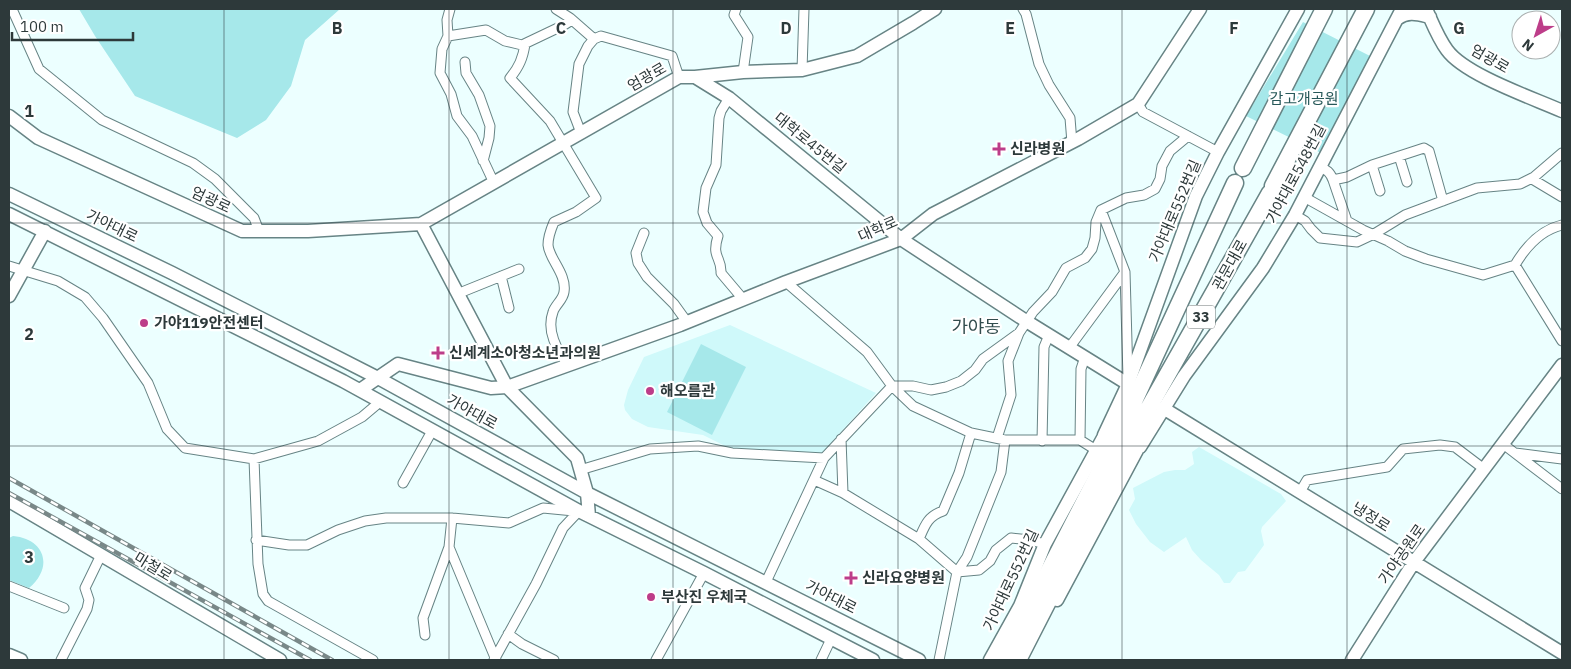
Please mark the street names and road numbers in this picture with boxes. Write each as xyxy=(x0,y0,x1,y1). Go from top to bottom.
street label: 엄광로 xyxy=(1468,40,1513,77)
street label: 엄광로 xyxy=(624,58,669,95)
street label: 대학로45번길 xyxy=(771,108,850,177)
street label: 가야대로548번길 xyxy=(1261,121,1330,227)
street label: 가야대로552번길 xyxy=(1144,157,1205,265)
street label: 엄광로 xyxy=(188,182,234,217)
street label: 가야대로 xyxy=(83,205,141,246)
street label: 대학로 xyxy=(855,211,901,246)
street label: 관문대로 xyxy=(1208,236,1251,294)
road number: 33 xyxy=(1187,306,1215,328)
street label: 가야대로 xyxy=(443,390,501,433)
street label: 냉정로 xyxy=(1349,498,1394,536)
street label: 가야공원로 xyxy=(1374,520,1429,587)
street label: 가야대로552번길 xyxy=(979,526,1042,634)
street label: 마철로 xyxy=(131,548,176,585)
street label: 가야대로 xyxy=(802,576,860,618)

